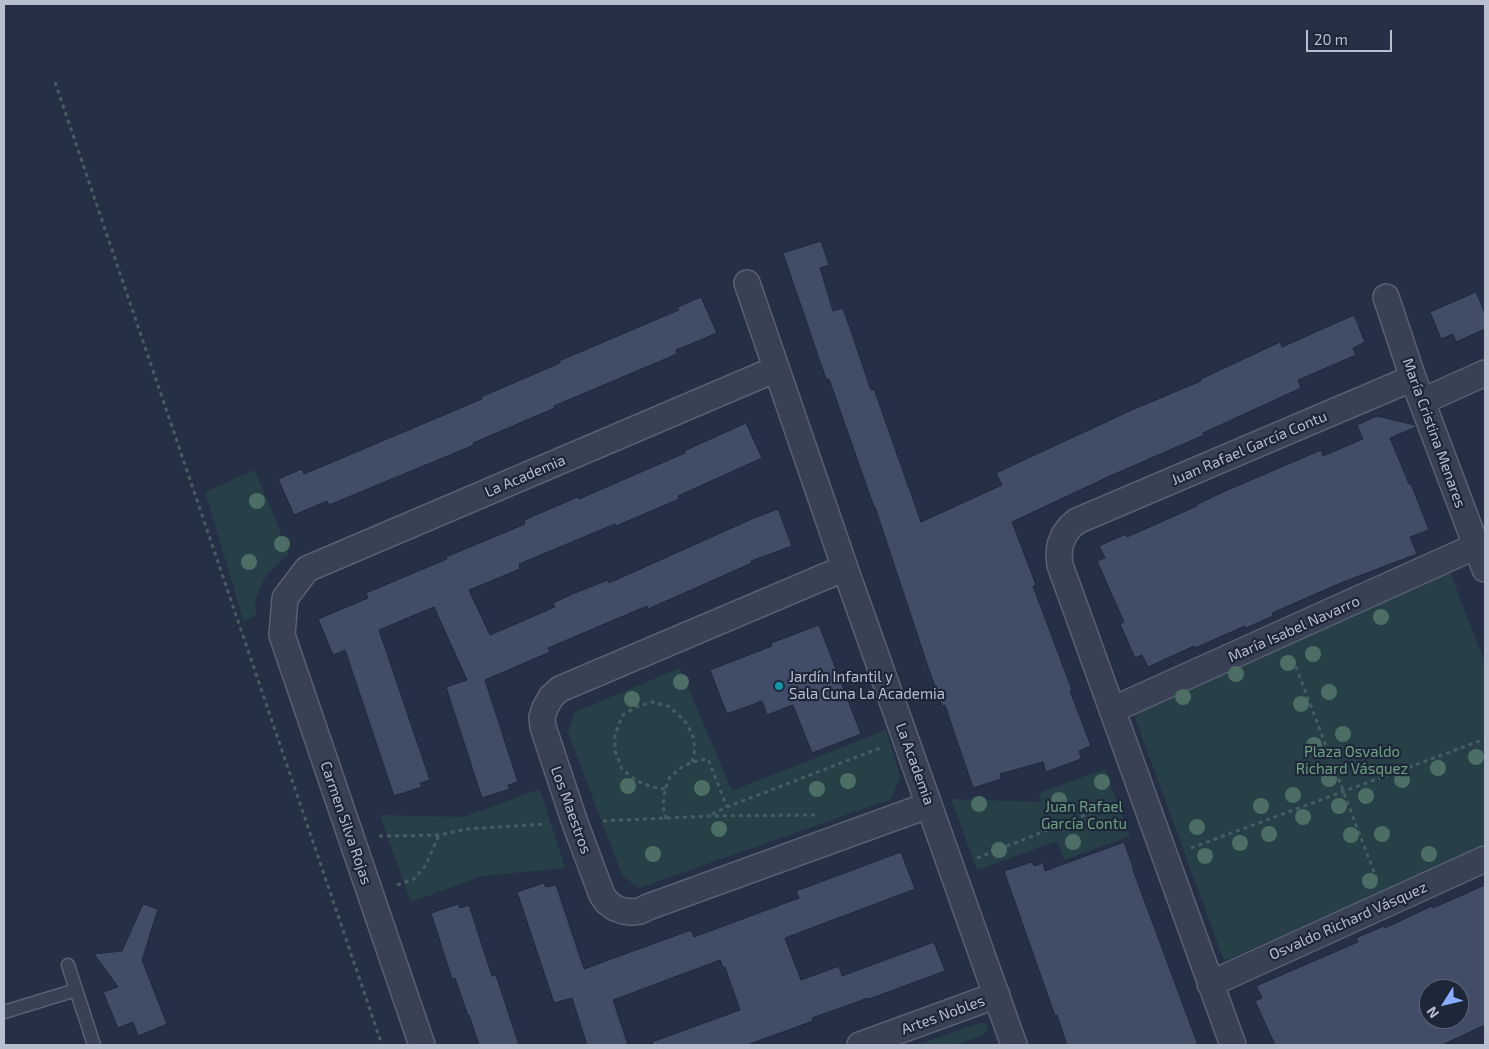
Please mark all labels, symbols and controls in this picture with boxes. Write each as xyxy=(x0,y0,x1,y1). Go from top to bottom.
scale bar xyxy=(1309,20,1395,52)
text: 20 m xyxy=(1314,30,1348,48)
street label: María Cristina Menares xyxy=(1399,356,1469,510)
street label: Juan Rafael García Contu xyxy=(1168,407,1330,489)
street label: La Academia xyxy=(482,451,568,501)
street label: María Isabel Navarro xyxy=(1225,592,1363,666)
place label: Jardín Infantil y Sala Cuna La Academia xyxy=(789,668,945,703)
marker: Jardín Infantil y Sala Cuna La Academia xyxy=(773,680,785,692)
street label: La Academia xyxy=(892,721,938,807)
park label: Plaza Osvaldo Richard Vásquez xyxy=(1296,743,1408,778)
street label: Carmen Silva Rojas xyxy=(316,759,376,887)
street label: Los Maestros xyxy=(547,764,595,856)
park label: Juan Rafael García Contu xyxy=(1041,798,1127,833)
street label: Osvaldo Richard Vásquez xyxy=(1266,878,1430,964)
north arrow xyxy=(1419,979,1469,1029)
street label: Artes Nobles xyxy=(899,992,987,1038)
text: N xyxy=(1422,1003,1442,1022)

